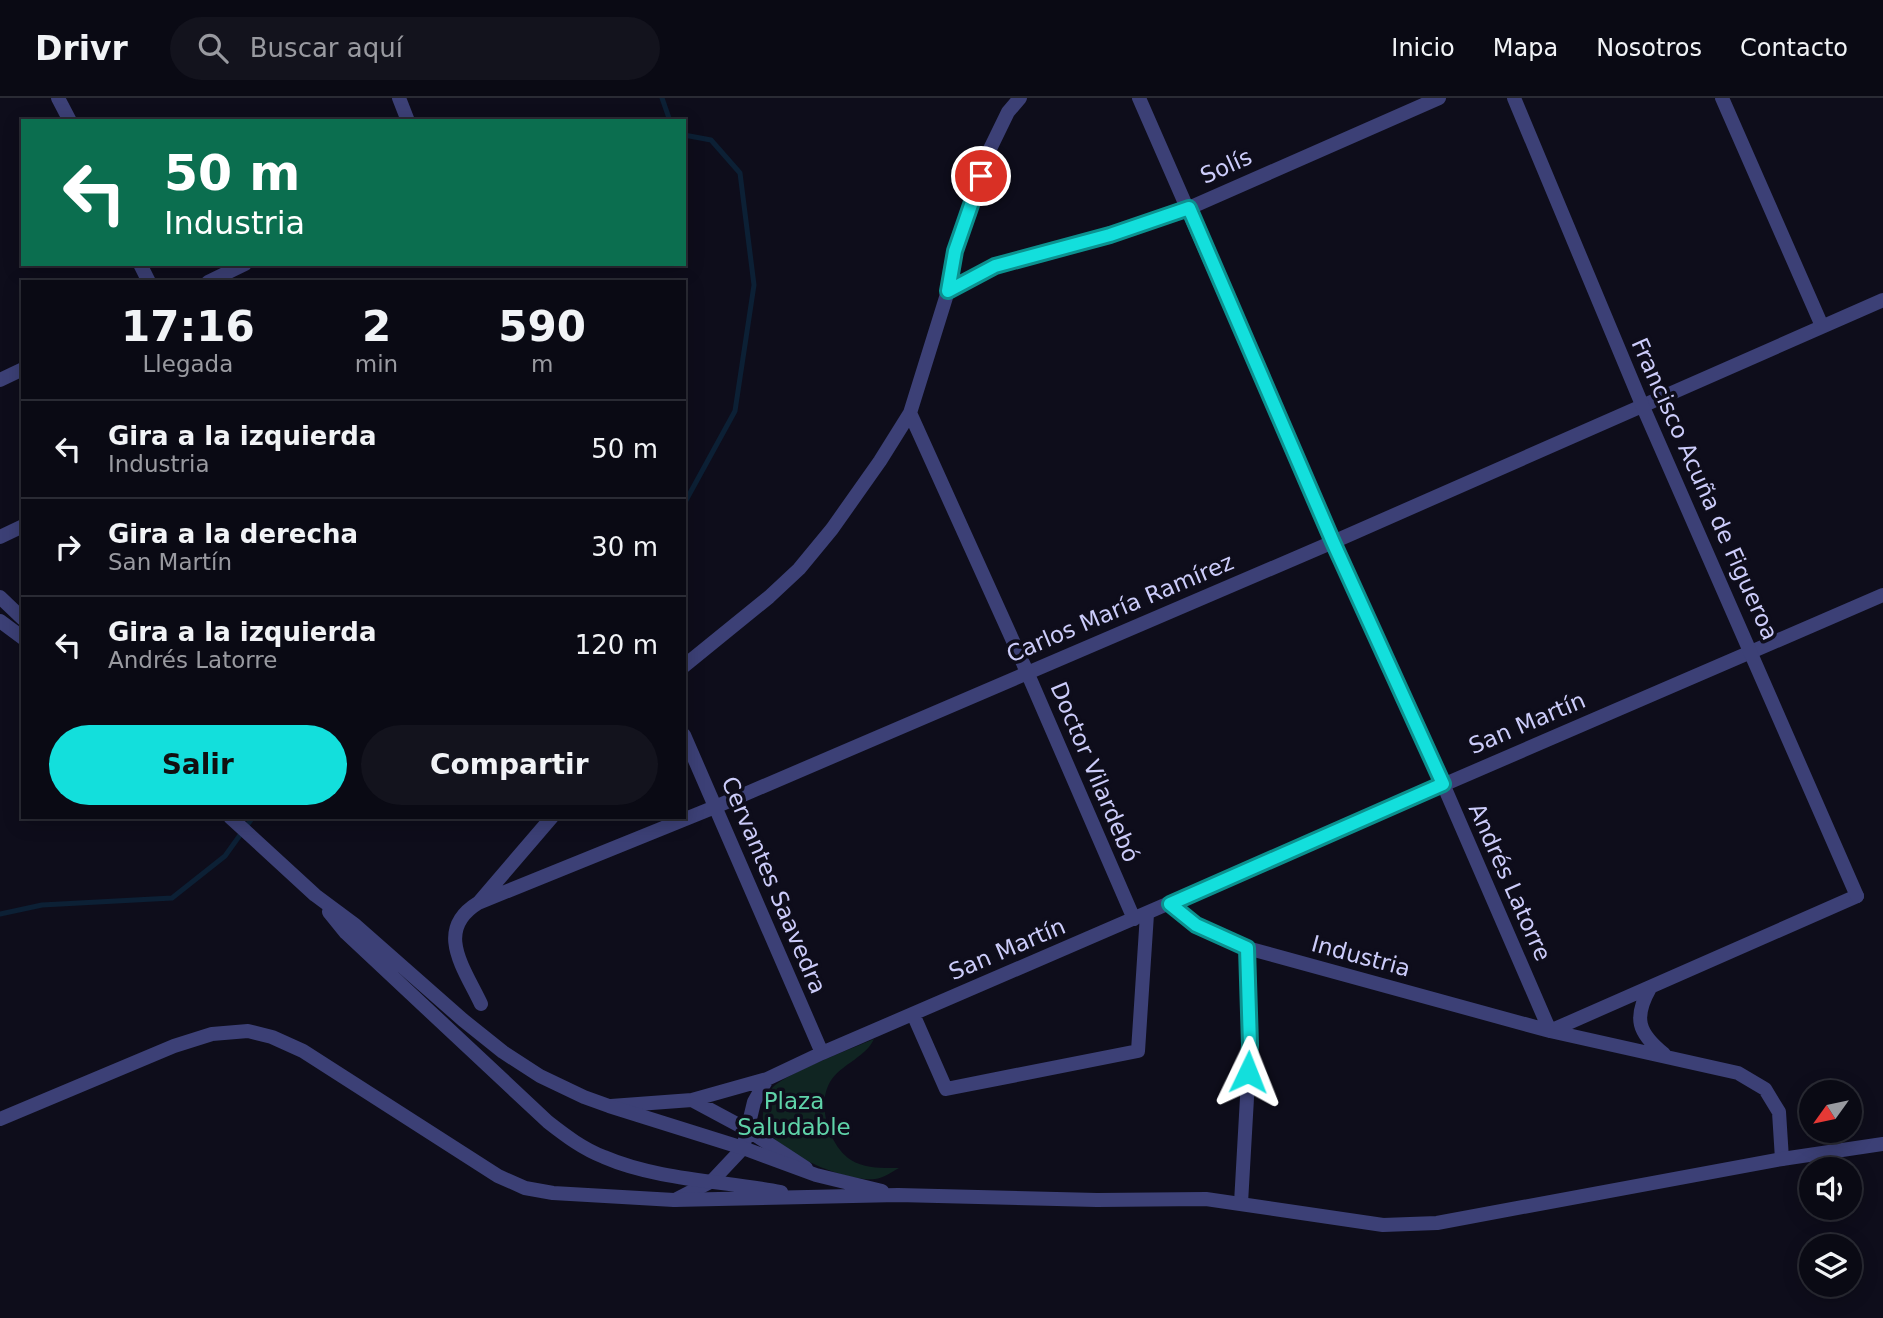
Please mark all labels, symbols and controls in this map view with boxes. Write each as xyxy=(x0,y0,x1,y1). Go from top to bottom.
search box xyxy=(170,17,660,80)
text: Drivr xyxy=(35,29,128,68)
icon: search xyxy=(194,29,232,67)
text: Buscar aquí xyxy=(250,33,403,63)
text: Inicio xyxy=(1391,34,1455,62)
text: Mapa xyxy=(1493,34,1558,62)
text: Nosotros xyxy=(1596,34,1702,62)
text: Contacto xyxy=(1740,34,1848,62)
street label: Solís xyxy=(1196,143,1256,189)
text: 50 m xyxy=(164,145,300,202)
pin xyxy=(951,146,1011,206)
icon: left xyxy=(49,147,140,238)
icon: arrive xyxy=(962,157,1000,195)
text: Industria xyxy=(164,204,305,242)
text: 17:16 xyxy=(121,302,255,351)
text: 2 xyxy=(362,302,391,351)
text: 590 xyxy=(498,302,586,351)
street label: Francisco Acuña de Figueroa xyxy=(1626,334,1784,644)
text: Llegada xyxy=(143,351,233,377)
text: min xyxy=(355,351,398,377)
text: m xyxy=(531,351,553,377)
text: Gira a la izquierda xyxy=(108,421,376,451)
icon: left xyxy=(49,430,87,468)
text: 50 m xyxy=(591,434,658,464)
text: Industria xyxy=(108,451,209,477)
text: Gira a la derecha xyxy=(108,519,358,549)
icon: right xyxy=(49,528,87,566)
text: 30 m xyxy=(591,532,658,562)
street label: Carlos María Ramírez xyxy=(1003,548,1237,668)
text: San Martín xyxy=(108,549,232,575)
text: Gira a la izquierda xyxy=(108,617,376,647)
icon: left xyxy=(49,626,87,664)
text: 120 m xyxy=(575,630,658,660)
text: Andrés Latorre xyxy=(108,647,277,673)
street label: Doctor Vilardebó xyxy=(1045,678,1145,866)
street label: San Martín xyxy=(1465,687,1589,759)
button: Salir xyxy=(49,725,347,805)
button: Compartir xyxy=(361,725,658,805)
street label: Cervantes Saavedra xyxy=(716,773,832,997)
street label: Andrés Latorre xyxy=(1464,799,1556,965)
street label: San Martín xyxy=(945,913,1069,985)
street label: Industria xyxy=(1309,930,1413,982)
position arrow xyxy=(1211,1035,1285,1109)
north arrow xyxy=(1799,1080,1862,1143)
map controls xyxy=(1799,1080,1862,1297)
park label: Plaza Saludable xyxy=(737,1088,851,1140)
button: sound xyxy=(1799,1157,1862,1220)
button: layers xyxy=(1799,1234,1862,1297)

